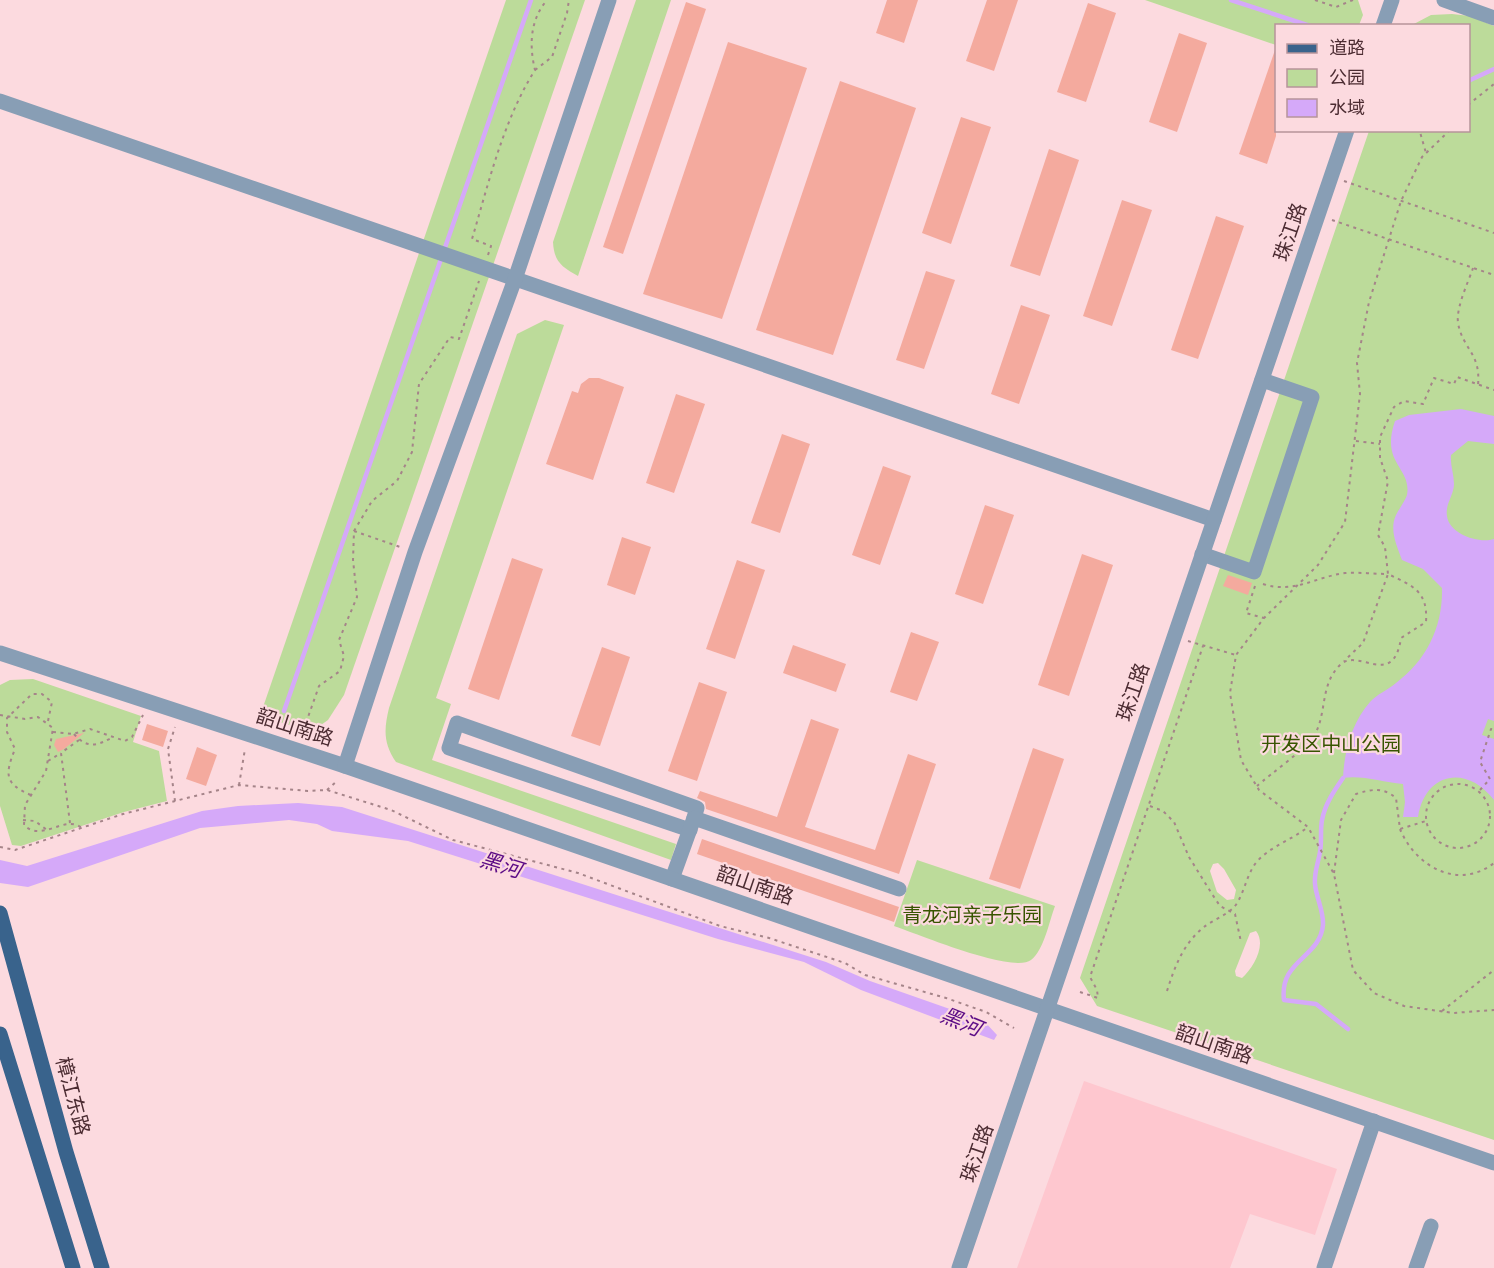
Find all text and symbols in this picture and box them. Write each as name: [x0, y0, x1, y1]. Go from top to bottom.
legend: [1275, 24, 1470, 132]
text: 道路: [1329, 36, 1365, 58]
text: 公园: [1329, 66, 1365, 88]
text: 水域: [1329, 96, 1365, 118]
street label: 珠江路: [1268, 199, 1310, 264]
street label: 珠江路: [1111, 659, 1153, 724]
street label: 韶山南路: [254, 702, 337, 750]
park label: 开发区中山公园: [1261, 731, 1401, 755]
water label: 黑河: [478, 845, 529, 883]
street label: 韶山南路: [714, 860, 797, 908]
park label: 青龙河亲子乐园: [902, 902, 1042, 926]
water label: 黑河: [937, 1001, 989, 1042]
street label: 韶山南路: [1173, 1019, 1256, 1067]
street label: 樟江东路: [52, 1054, 96, 1137]
street label: 珠江路: [955, 1120, 997, 1185]

